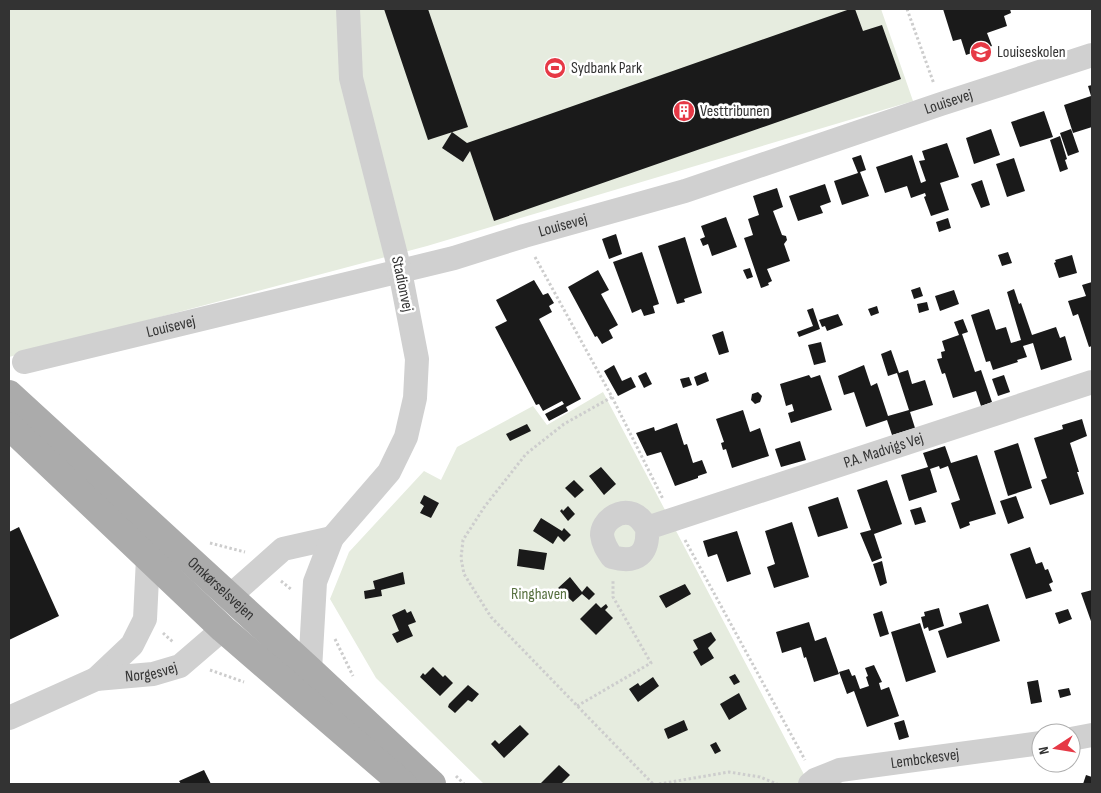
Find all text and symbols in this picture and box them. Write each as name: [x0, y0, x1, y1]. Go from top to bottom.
school or university icon: Louiseskolen: [969, 40, 993, 64]
place label: Louiseskolen: [997, 43, 1066, 62]
sports icon: Sydbank Park: [543, 56, 567, 80]
place label: Sydbank Park: [571, 59, 642, 78]
street label: Louisevej: [922, 85, 975, 118]
building icon: Vesttribunen: [672, 99, 696, 123]
place label: Vesttribunen: [700, 102, 770, 121]
street label: Louisevej: [536, 209, 589, 241]
street label: Stadionvej: [387, 255, 417, 314]
street label: Louisevej: [144, 311, 197, 342]
street label: P.A. Madvigs Vej: [841, 428, 926, 472]
street label: Omkørselsvejen: [184, 553, 259, 624]
park label: Ringhaven: [511, 585, 567, 604]
street label: Norgesvej: [124, 658, 180, 686]
north arrow: [1031, 723, 1081, 773]
street label: Lembckesvej: [889, 745, 960, 773]
text: N: [1035, 745, 1053, 756]

